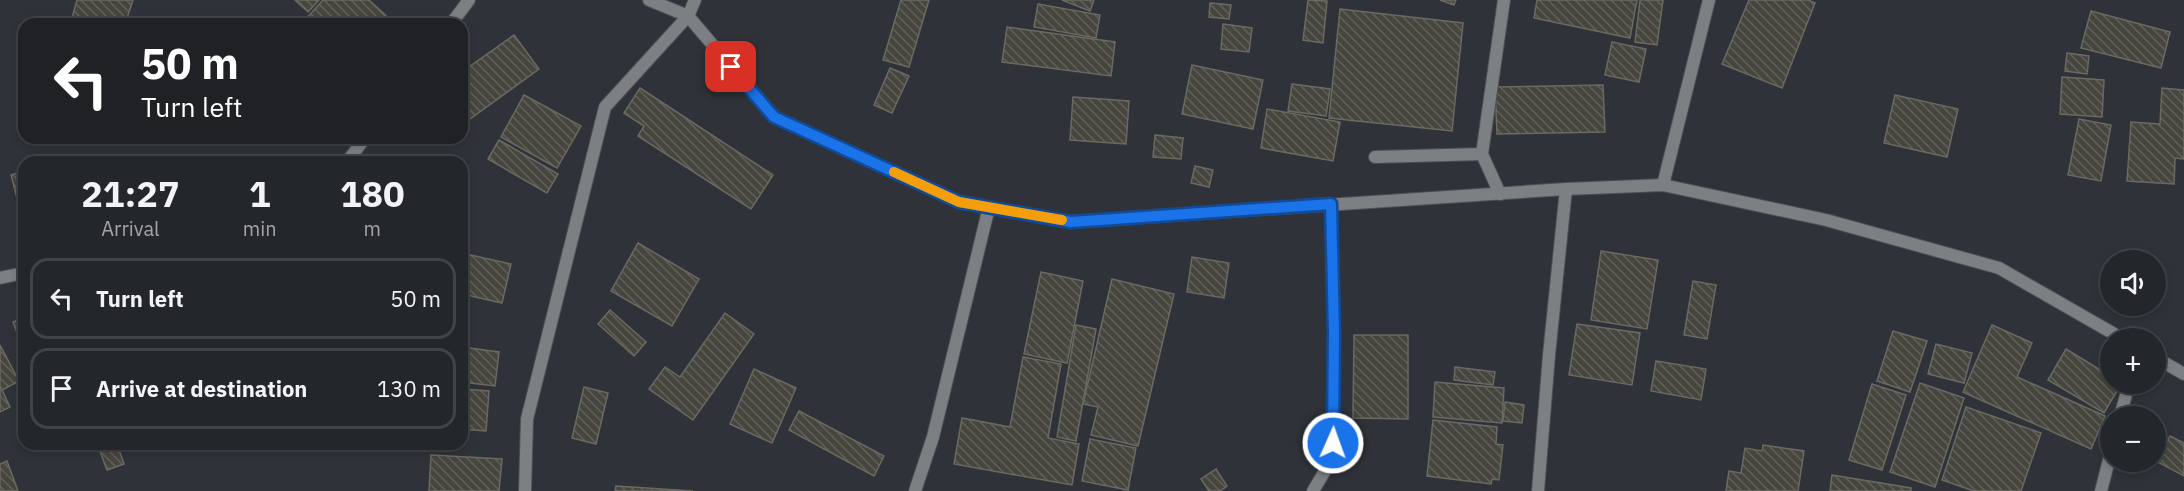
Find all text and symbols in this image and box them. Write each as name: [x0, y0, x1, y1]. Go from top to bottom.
text: 50 m: [141, 36, 239, 91]
pin: [705, 41, 756, 92]
icon: left: [42, 42, 120, 120]
icon: arrive: [714, 50, 747, 83]
text: Turn left: [141, 89, 242, 124]
text: 21:27: [81, 170, 180, 217]
text: 1: [249, 170, 271, 217]
text: 180: [340, 170, 405, 217]
text: Arrival: [101, 215, 160, 242]
text: min: [243, 215, 277, 242]
text: m: [364, 215, 381, 242]
map controls: [2100, 250, 2166, 472]
button: sound: [2100, 250, 2166, 316]
icon: left: [45, 282, 78, 315]
text: Turn left: [96, 284, 184, 313]
text: 50 m: [390, 284, 441, 313]
button: +: [2100, 328, 2166, 394]
icon: arrive: [45, 372, 78, 405]
text: Arrive at destination: [96, 374, 307, 403]
text: 130 m: [377, 374, 441, 403]
button: −: [2100, 406, 2166, 472]
position arrow: [1301, 411, 1365, 475]

